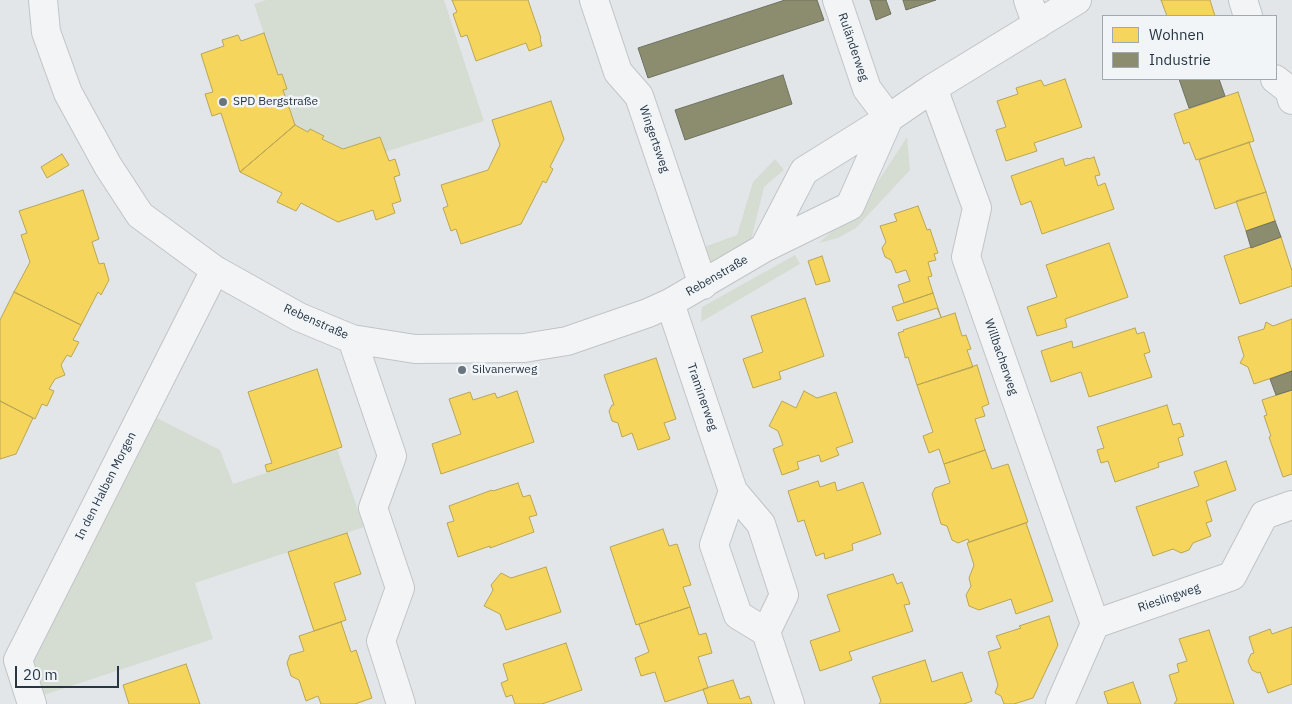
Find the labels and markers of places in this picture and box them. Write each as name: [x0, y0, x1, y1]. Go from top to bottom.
place label: SPD Bergstraße: [233, 95, 318, 109]
marker: SPD Bergstraße: [217, 96, 229, 108]
place label: Silvanerweg: [472, 363, 537, 377]
marker: Silvanerweg: [456, 364, 468, 376]

